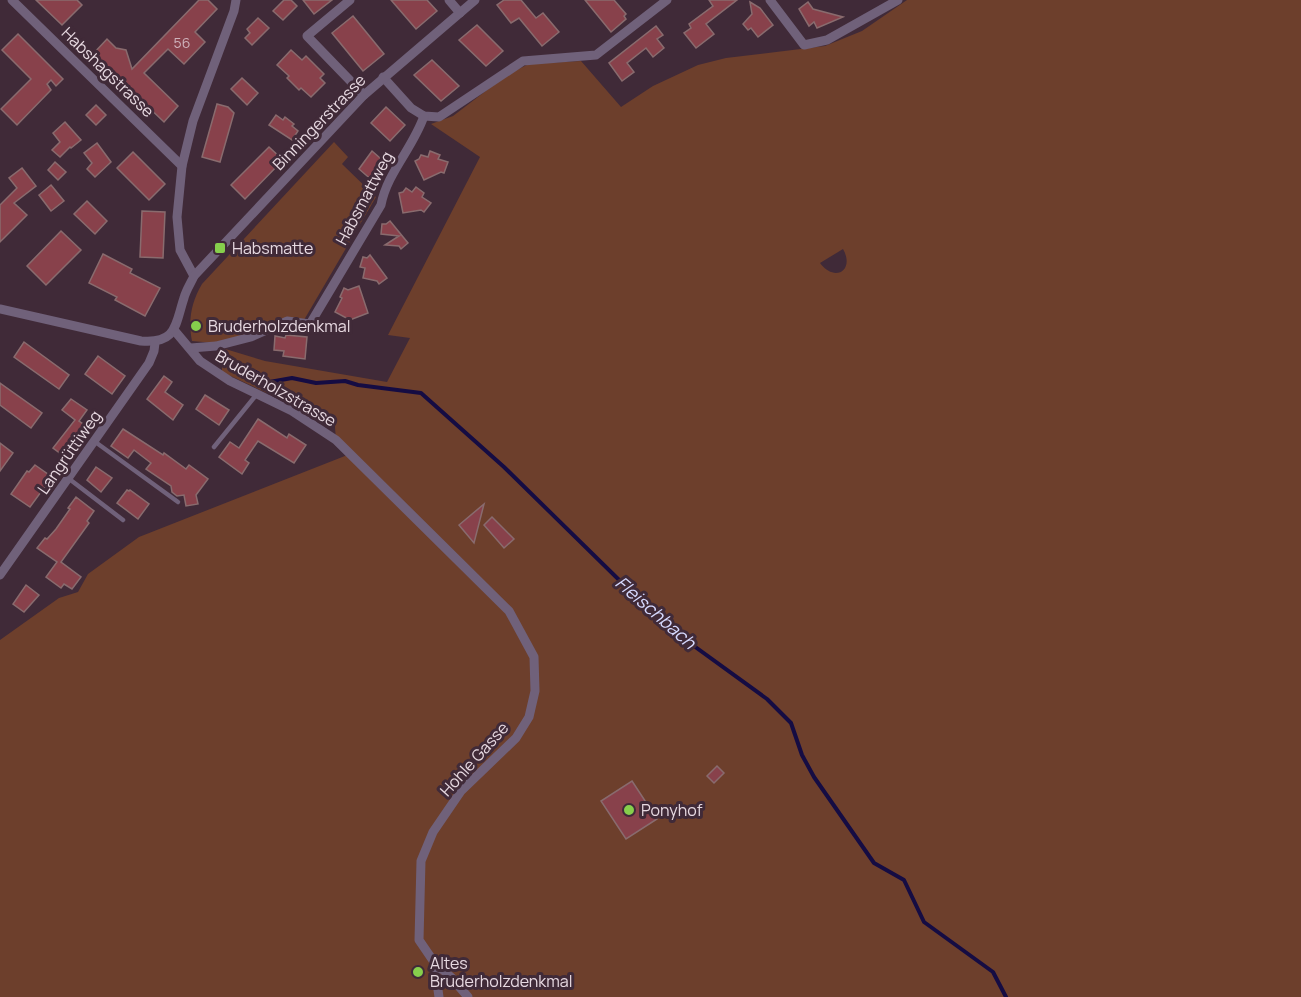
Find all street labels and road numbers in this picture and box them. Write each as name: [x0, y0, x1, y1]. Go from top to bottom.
street label: Habshagstrasse: [57, 22, 159, 122]
street label: Binningerstrasse: [268, 69, 370, 175]
street label: Habsmattweg: [330, 147, 398, 249]
street label: Bruderholzstrasse: [212, 344, 340, 432]
street label: Langrüttiweg: [32, 406, 106, 498]
street label: Hohle Gasse: [435, 717, 513, 801]

